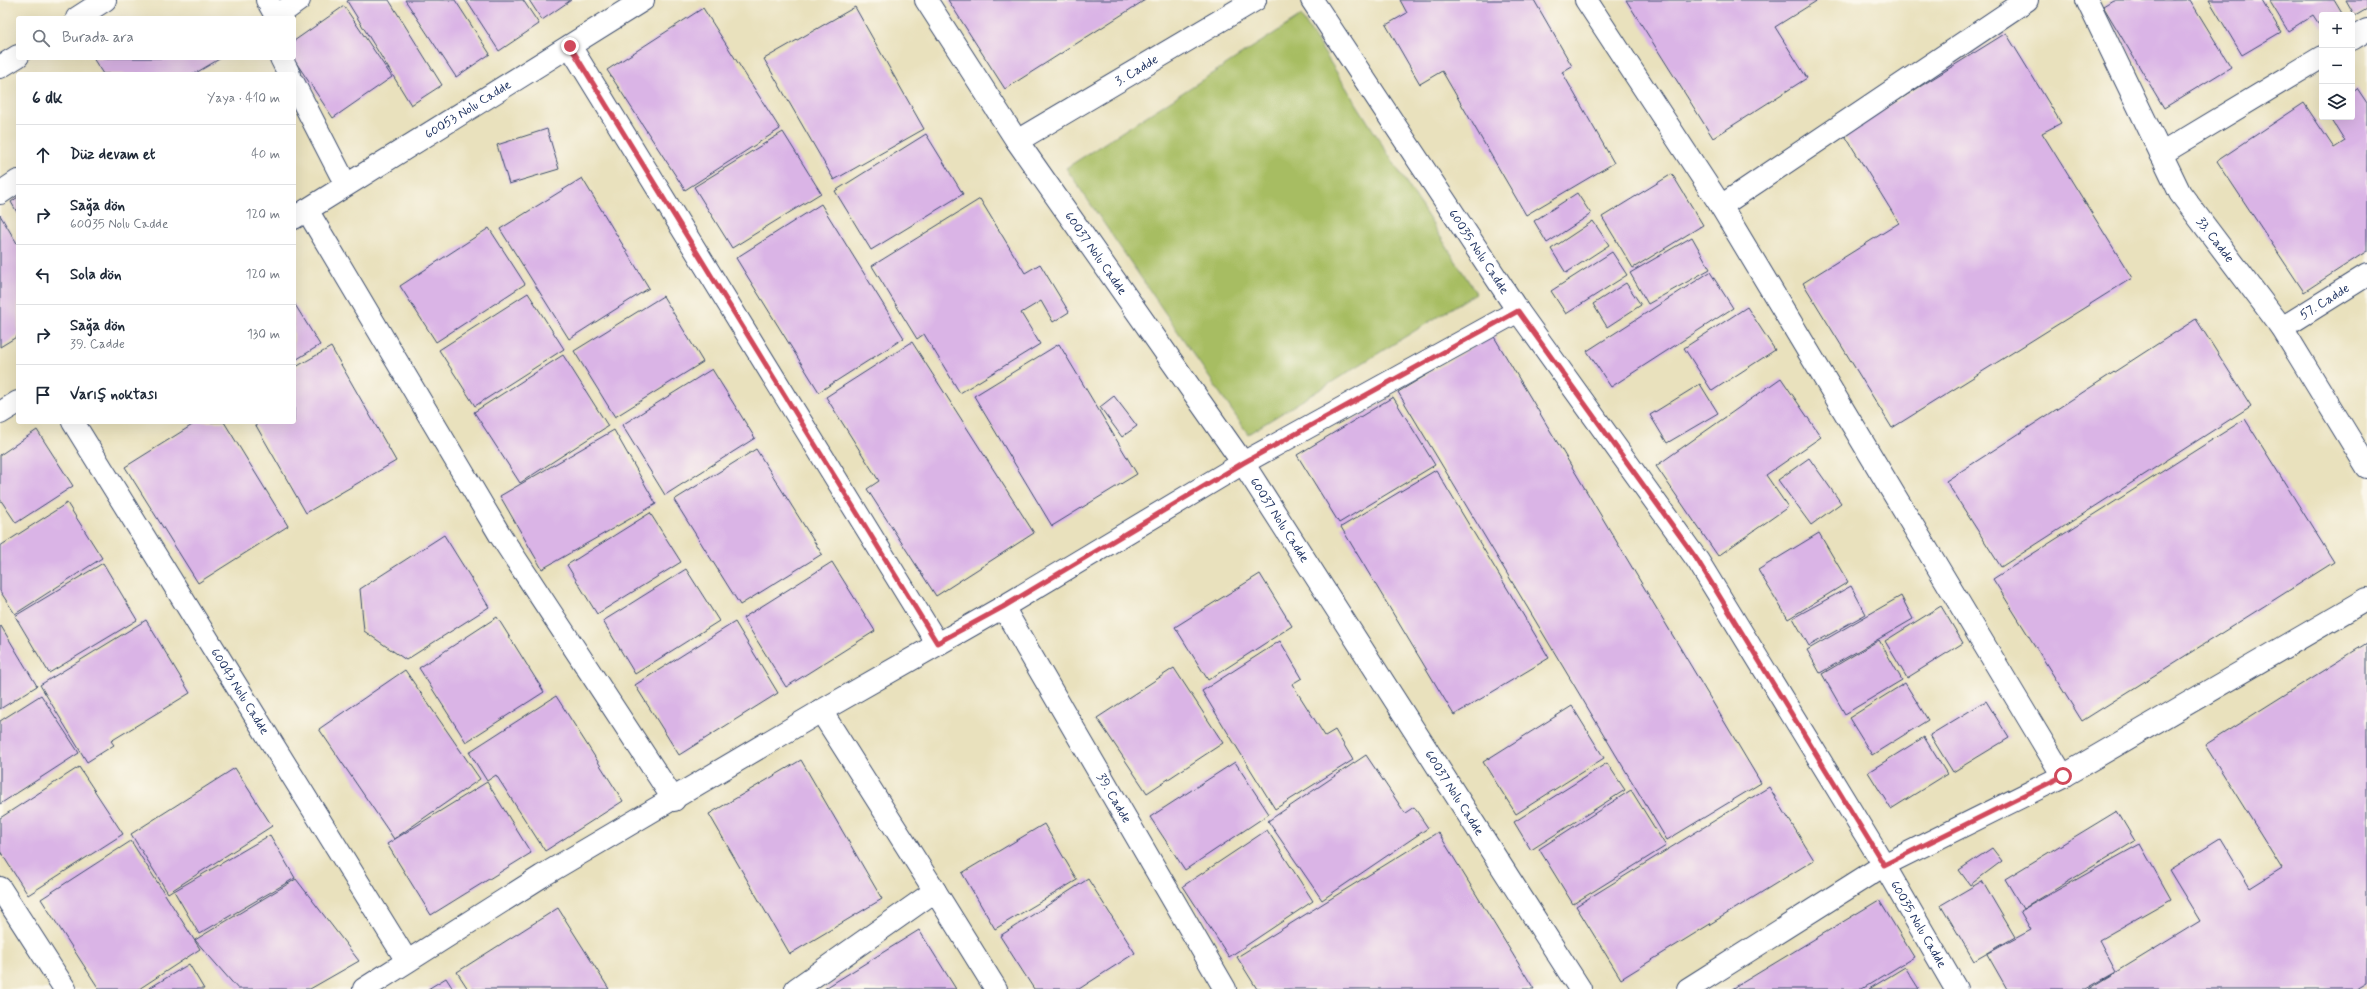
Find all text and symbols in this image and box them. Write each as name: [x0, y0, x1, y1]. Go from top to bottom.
map controls: [2319, 12, 2355, 120]
button: +: [2319, 12, 2355, 48]
search box: [16, 16, 296, 60]
icon: search: [30, 27, 52, 49]
text: Burada ara: [62, 28, 134, 48]
route end: [561, 37, 579, 55]
button: −: [2319, 48, 2355, 84]
street label: 3. Cadde: [1112, 51, 1161, 90]
street label: 60053 Nolu Cadde: [421, 76, 514, 143]
button: layers: [2319, 84, 2355, 120]
text: 6 dk: [32, 87, 63, 109]
text: Yaya · 410 m: [207, 90, 280, 107]
icon: ahead: [32, 144, 54, 166]
text: Düz devam et: [70, 145, 155, 165]
text: 40 m: [251, 146, 280, 163]
text: Sağa dön: [70, 196, 125, 216]
icon: right: [32, 204, 54, 226]
text: 120 m: [246, 206, 280, 223]
street label: 60035 Nolu Cadde: [1445, 206, 1513, 298]
street label: 60037 Nolu Cadde: [1061, 208, 1131, 298]
street label: 33. Cadde: [2193, 214, 2238, 266]
text: 60035 Nolu Cadde: [70, 216, 168, 233]
icon: left: [32, 264, 54, 286]
text: Sola dön: [70, 265, 122, 285]
text: 120 m: [246, 266, 280, 283]
street label: 57. Cadde: [2296, 280, 2353, 324]
text: Sağa dön: [70, 316, 125, 336]
icon: right: [32, 324, 54, 346]
text: 130 m: [247, 326, 280, 343]
text: 39. Cadde: [70, 336, 125, 353]
icon: arrive: [32, 384, 54, 406]
text: Varış noktası: [70, 385, 158, 405]
street label: 60037 Nolu Cadde: [1246, 474, 1313, 566]
street label: 60043 Nolu Cadde: [207, 645, 273, 738]
street label: 60037 Nolu Cadde: [1421, 747, 1488, 839]
route start: [2054, 767, 2072, 785]
street label: 39. Cadde: [1093, 770, 1135, 826]
street label: 60035 Nolu Cadde: [1886, 877, 1950, 971]

